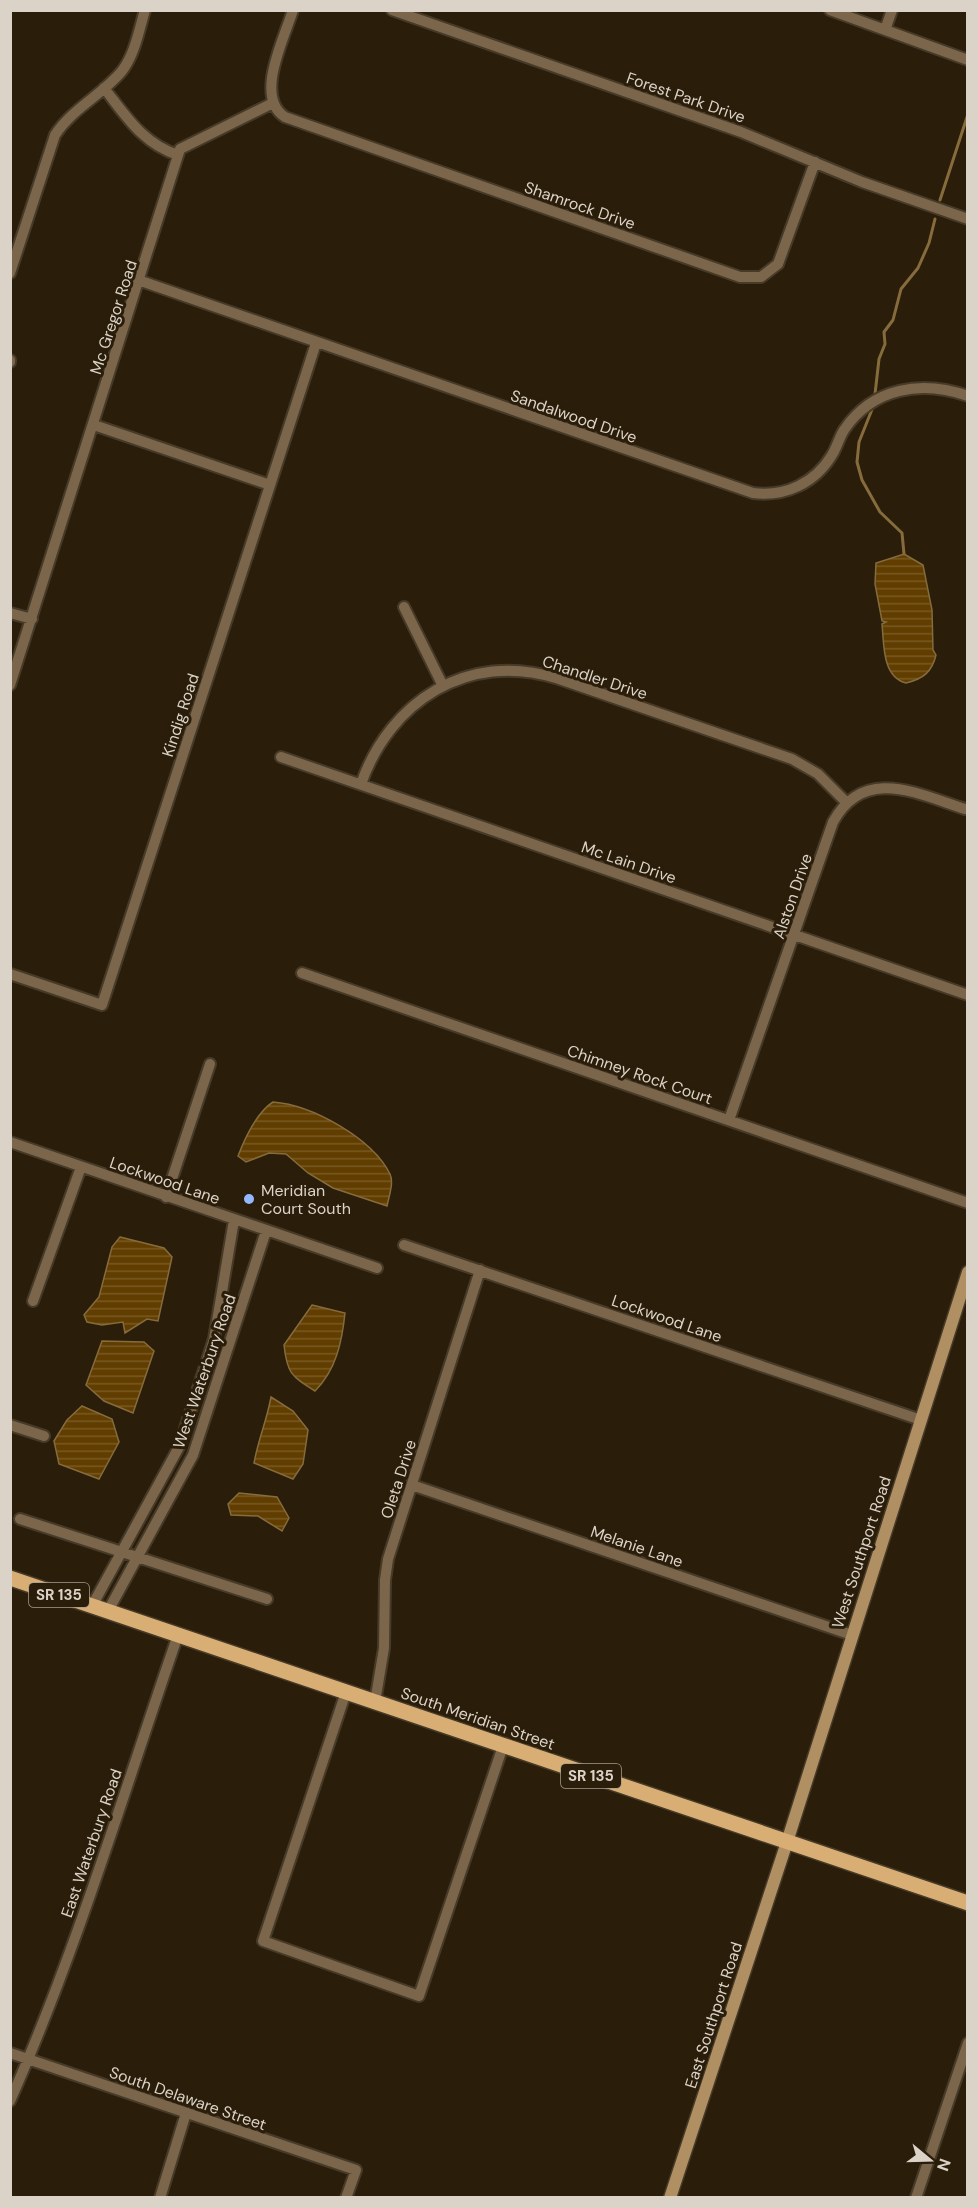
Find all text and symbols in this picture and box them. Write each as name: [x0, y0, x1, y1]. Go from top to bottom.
street label: Forest Park Drive: [624, 67, 748, 128]
street label: Shamrock Drive: [522, 177, 638, 234]
street label: Mc Gregor Road: [85, 257, 142, 377]
street label: Sandalwood Drive: [508, 385, 640, 448]
street label: Chandler Drive: [540, 651, 650, 704]
street label: Kindig Road: [157, 671, 204, 760]
street label: Mc Lain Drive: [579, 836, 679, 889]
street label: Alston Drive: [768, 851, 817, 942]
street label: Chimney Rock Court: [564, 1040, 715, 1109]
street label: Lockwood Lane: [107, 1152, 223, 1209]
place label: Meridian Court South: [261, 1180, 351, 1219]
marker: Meridian Court South: [242, 1192, 256, 1206]
street label: Lockwood Lane: [609, 1290, 725, 1347]
street label: West Waterbury Road: [168, 1291, 241, 1451]
street label: Oleta Drive: [376, 1437, 421, 1521]
street label: West Southport Road: [827, 1474, 896, 1631]
street label: Melanie Lane: [588, 1521, 686, 1572]
road number: SR 135: [29, 1583, 89, 1607]
street label: South Meridian Street: [398, 1682, 558, 1755]
road number: SR 135: [561, 1764, 621, 1788]
street label: East Waterbury Road: [56, 1766, 127, 1920]
street label: East Southport Road: [680, 1939, 747, 2091]
street label: South Delaware Street: [107, 2062, 269, 2135]
north arrow: [900, 2130, 960, 2190]
text: N: [932, 2156, 956, 2174]

